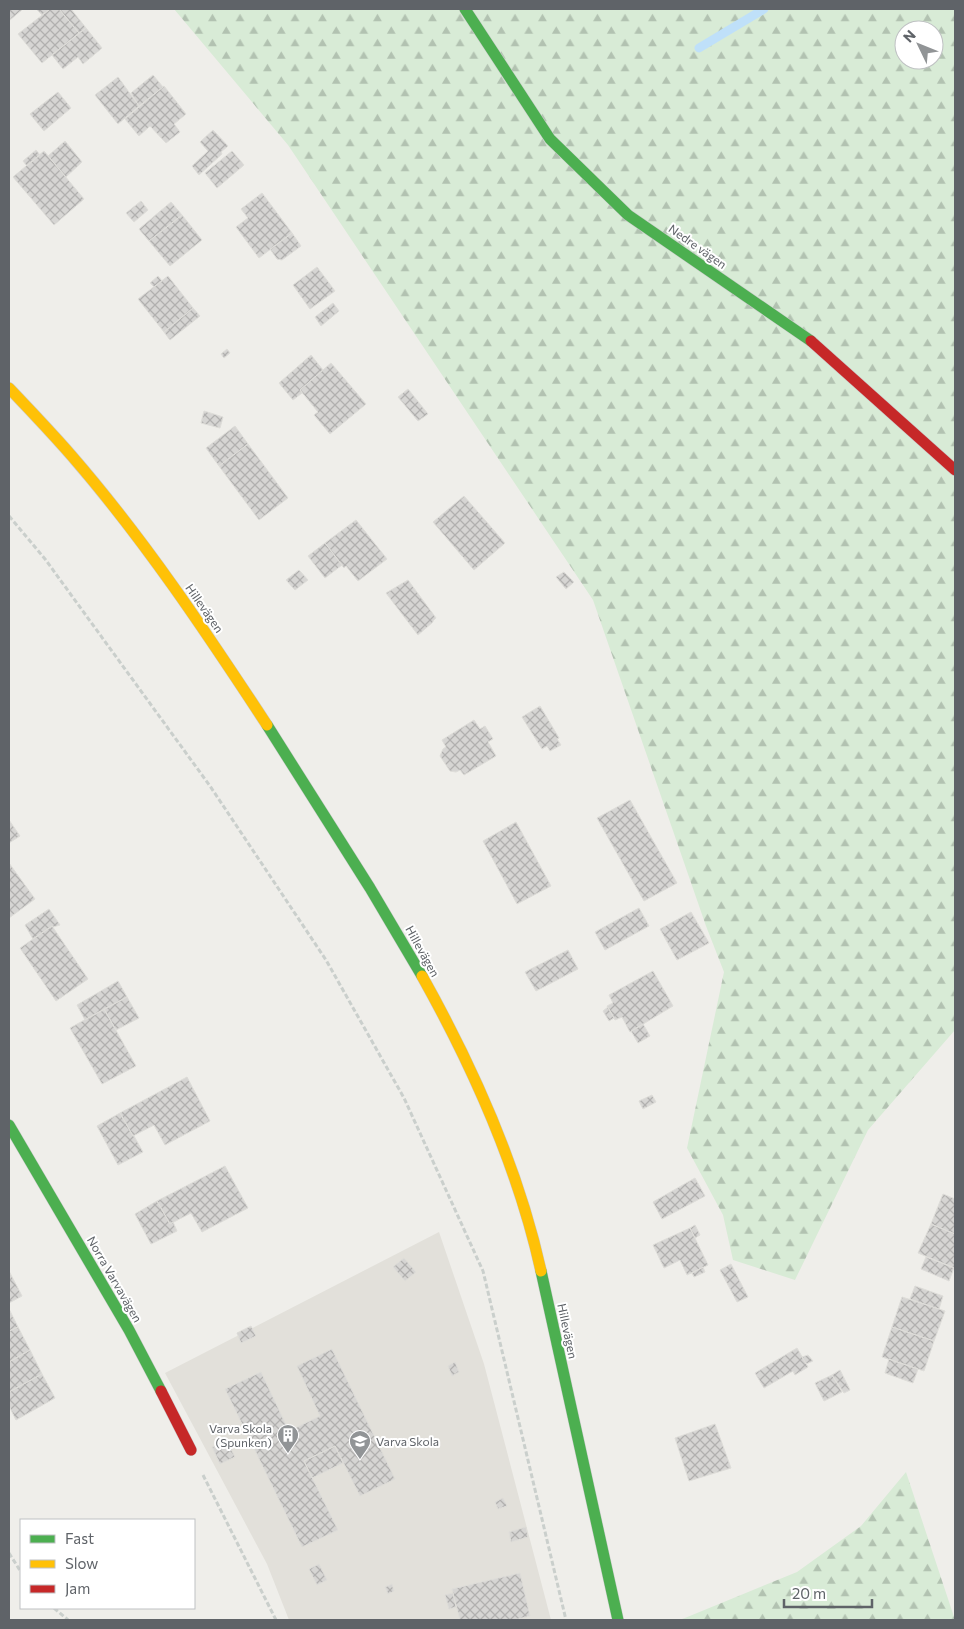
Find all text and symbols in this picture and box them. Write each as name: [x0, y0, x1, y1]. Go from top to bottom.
north arrow: [894, 20, 944, 70]
text: N: [899, 26, 919, 45]
street label: Nedre vägen: [666, 221, 730, 271]
street label: Hillevägen: [183, 581, 227, 635]
street label: Hillevägen: [403, 923, 443, 979]
street label: Norra Varvavägen: [85, 1234, 145, 1324]
street label: Hillevägen: [555, 1302, 581, 1360]
place label: Varva Skola (Spunken): [209, 1421, 272, 1449]
building icon: Varva Skola (Spunken): [276, 1423, 300, 1454]
school or university icon: Varva Skola: [348, 1429, 372, 1460]
place label: Varva Skola: [376, 1434, 439, 1448]
legend: [20, 1519, 195, 1609]
text: Fast: [65, 1529, 94, 1547]
text: Slow: [65, 1554, 98, 1572]
scale bar: [784, 1576, 872, 1608]
text: Jam: [65, 1579, 90, 1597]
text: 20 m: [792, 1584, 826, 1602]

